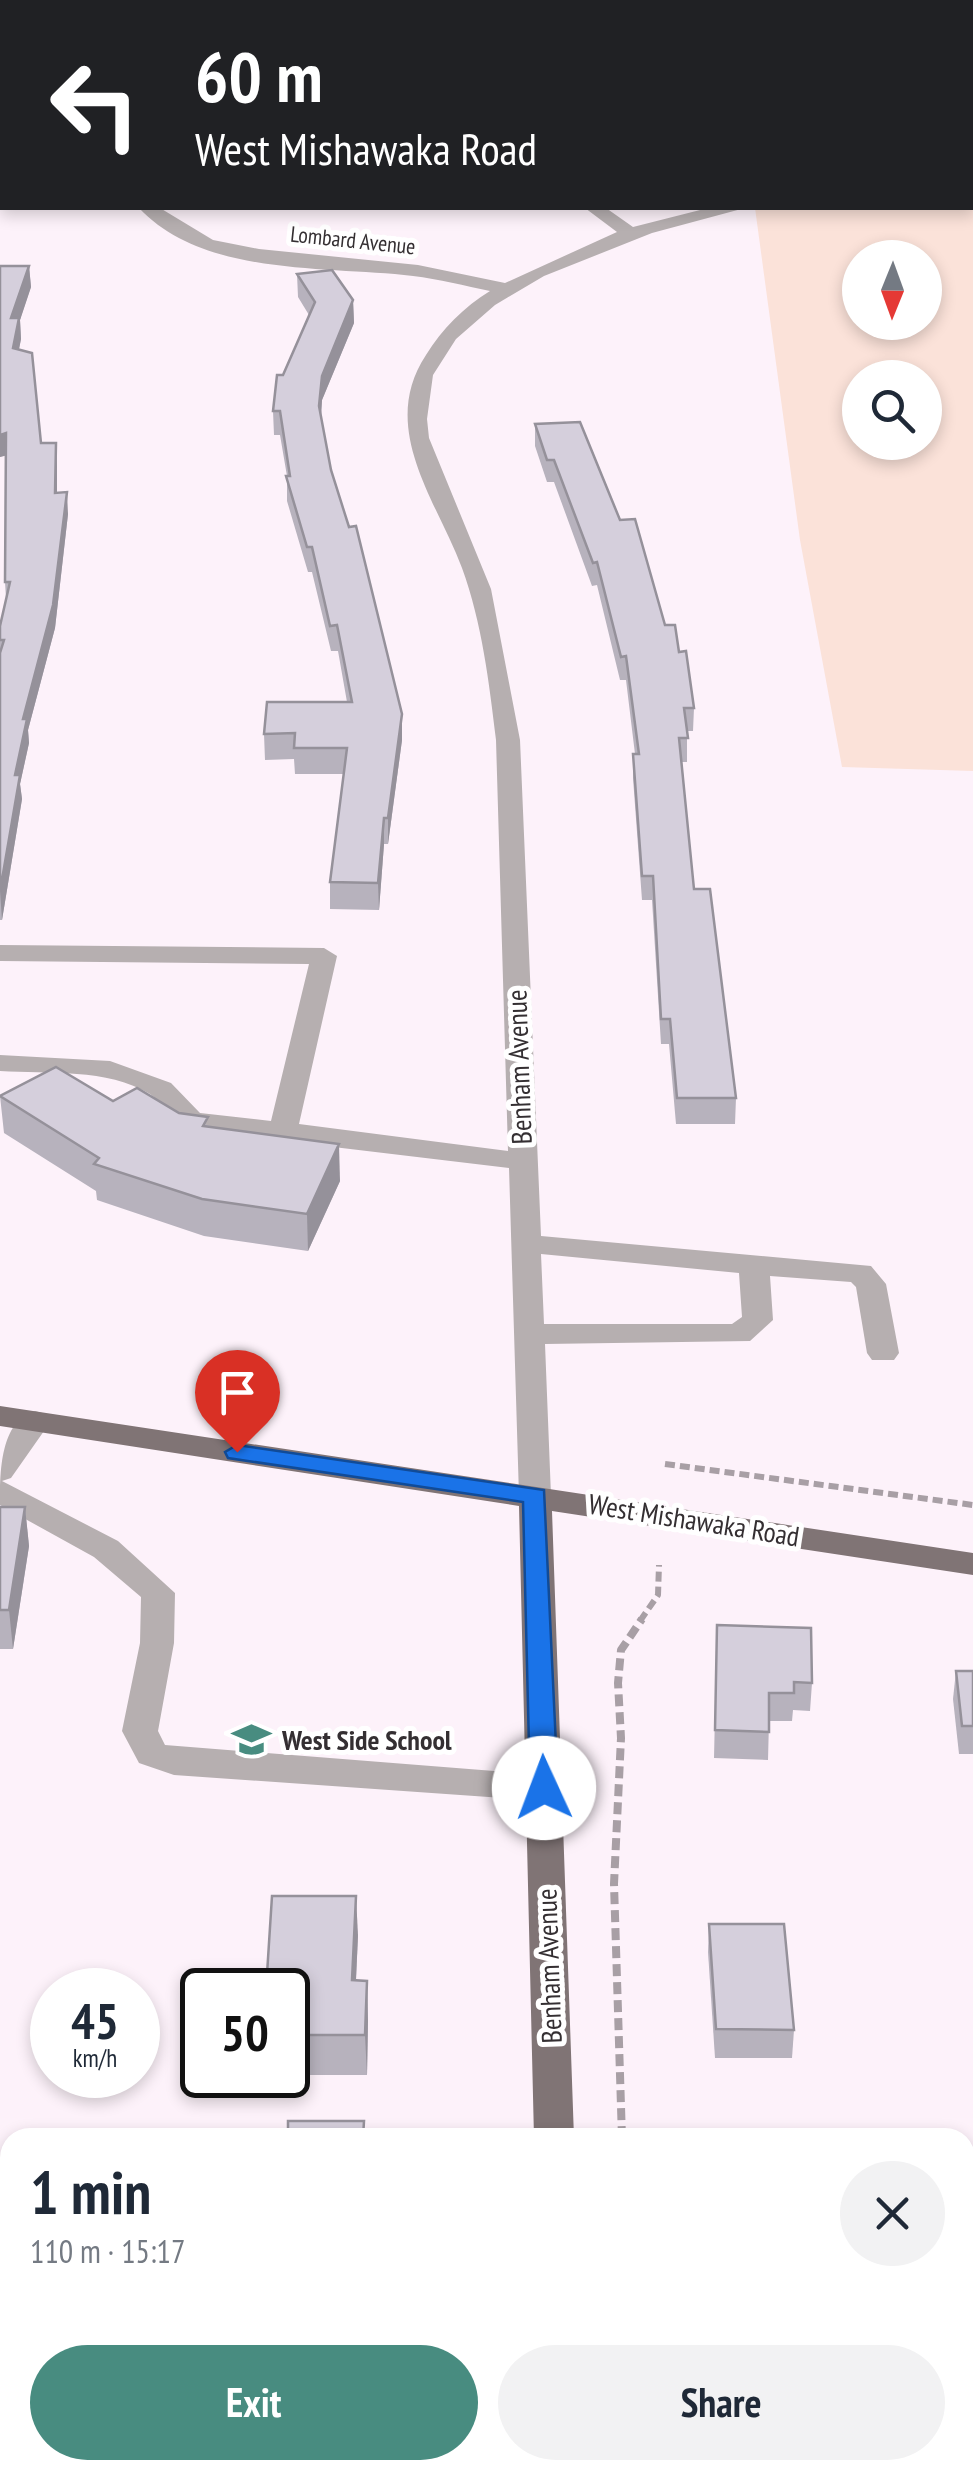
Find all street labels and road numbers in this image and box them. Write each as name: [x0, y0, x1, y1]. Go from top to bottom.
street label: Lombard Avenue: [289, 220, 417, 260]
street label: Benham Avenue: [497, 989, 540, 1145]
street label: West Mishawaka Road: [586, 1485, 802, 1554]
street label: Benham Avenue: [527, 1888, 570, 2044]

